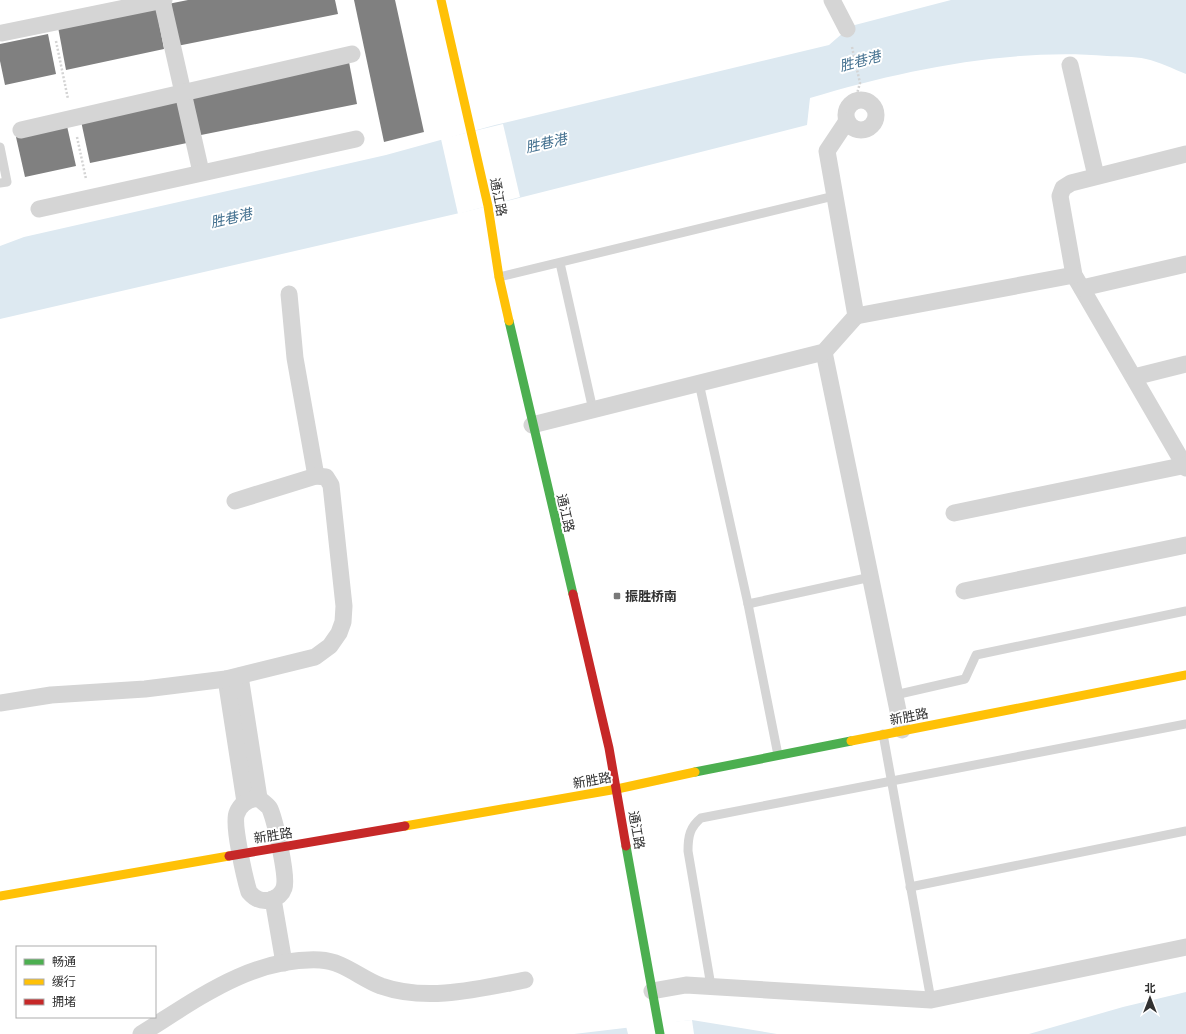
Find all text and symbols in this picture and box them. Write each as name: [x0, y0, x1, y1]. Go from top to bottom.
water label: 胜巷港: [837, 46, 884, 74]
water label: 胜巷港: [524, 129, 570, 156]
street label: 通江路: [487, 176, 511, 218]
water label: 胜巷港: [209, 204, 255, 231]
street label: 通江路: [554, 492, 578, 534]
place label: 振胜桥南: [625, 588, 677, 604]
marker: 振胜桥南: [612, 591, 622, 601]
street label: 新胜路: [888, 704, 930, 728]
street label: 新胜路: [571, 769, 613, 791]
street label: 通江路: [626, 809, 648, 851]
street label: 新胜路: [252, 824, 294, 846]
legend: [16, 946, 156, 1018]
text: 畅通: [52, 954, 76, 969]
text: 缓行: [52, 974, 76, 989]
north arrow: [1130, 978, 1170, 1018]
text: 北: [1145, 981, 1156, 994]
text: 拥堵: [52, 994, 76, 1009]

